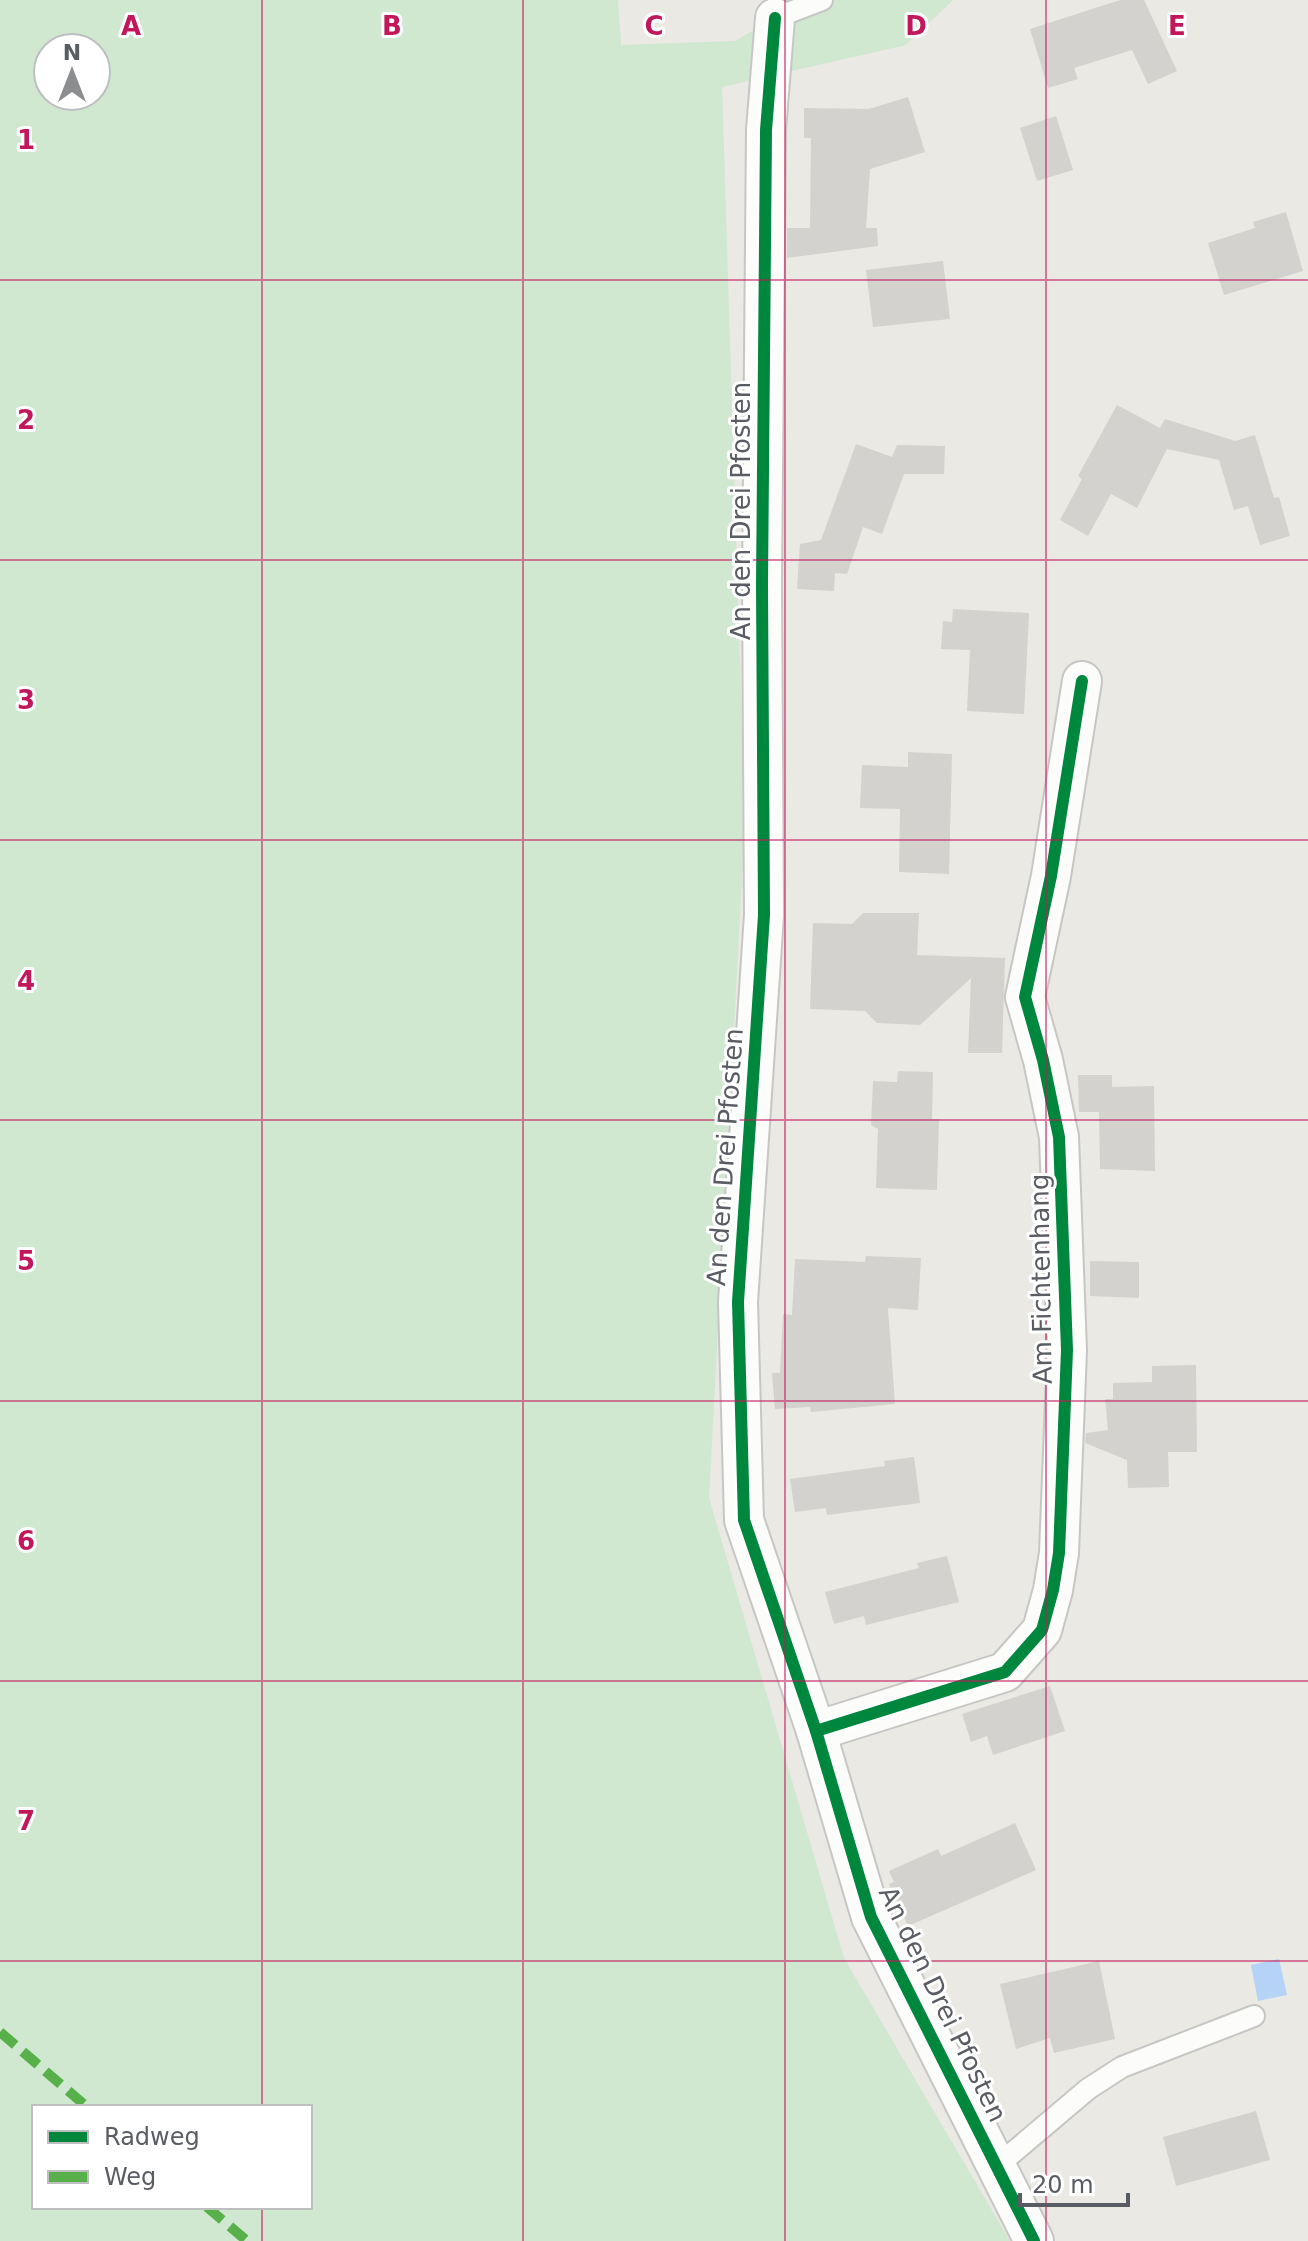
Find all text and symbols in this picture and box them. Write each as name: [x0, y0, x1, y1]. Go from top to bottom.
text: A: [121, 11, 141, 41]
text: B: [382, 11, 402, 41]
text: C: [644, 11, 664, 41]
text: D: [905, 11, 927, 41]
text: E: [1168, 11, 1186, 41]
north arrow: [32, 32, 112, 112]
text: N: [63, 40, 81, 65]
text: 1: [17, 125, 35, 155]
street label: An den Drei Pfosten: [726, 382, 756, 640]
text: 2: [17, 405, 35, 435]
text: 3: [17, 685, 35, 715]
text: 4: [17, 966, 35, 996]
street label: An den Drei Pfosten: [701, 1027, 749, 1287]
street label: Am Fichtenhang: [1024, 1173, 1058, 1385]
text: 5: [17, 1246, 35, 1276]
text: 6: [17, 1526, 35, 1556]
text: 7: [17, 1806, 35, 1836]
street label: An den Drei Pfosten: [873, 1881, 1013, 2127]
legend: [32, 2105, 312, 2209]
text: Radweg: [104, 2123, 200, 2151]
scale bar: [1020, 2157, 1128, 2207]
text: Weg: [104, 2163, 156, 2191]
text: 20 m: [1032, 2171, 1094, 2199]

